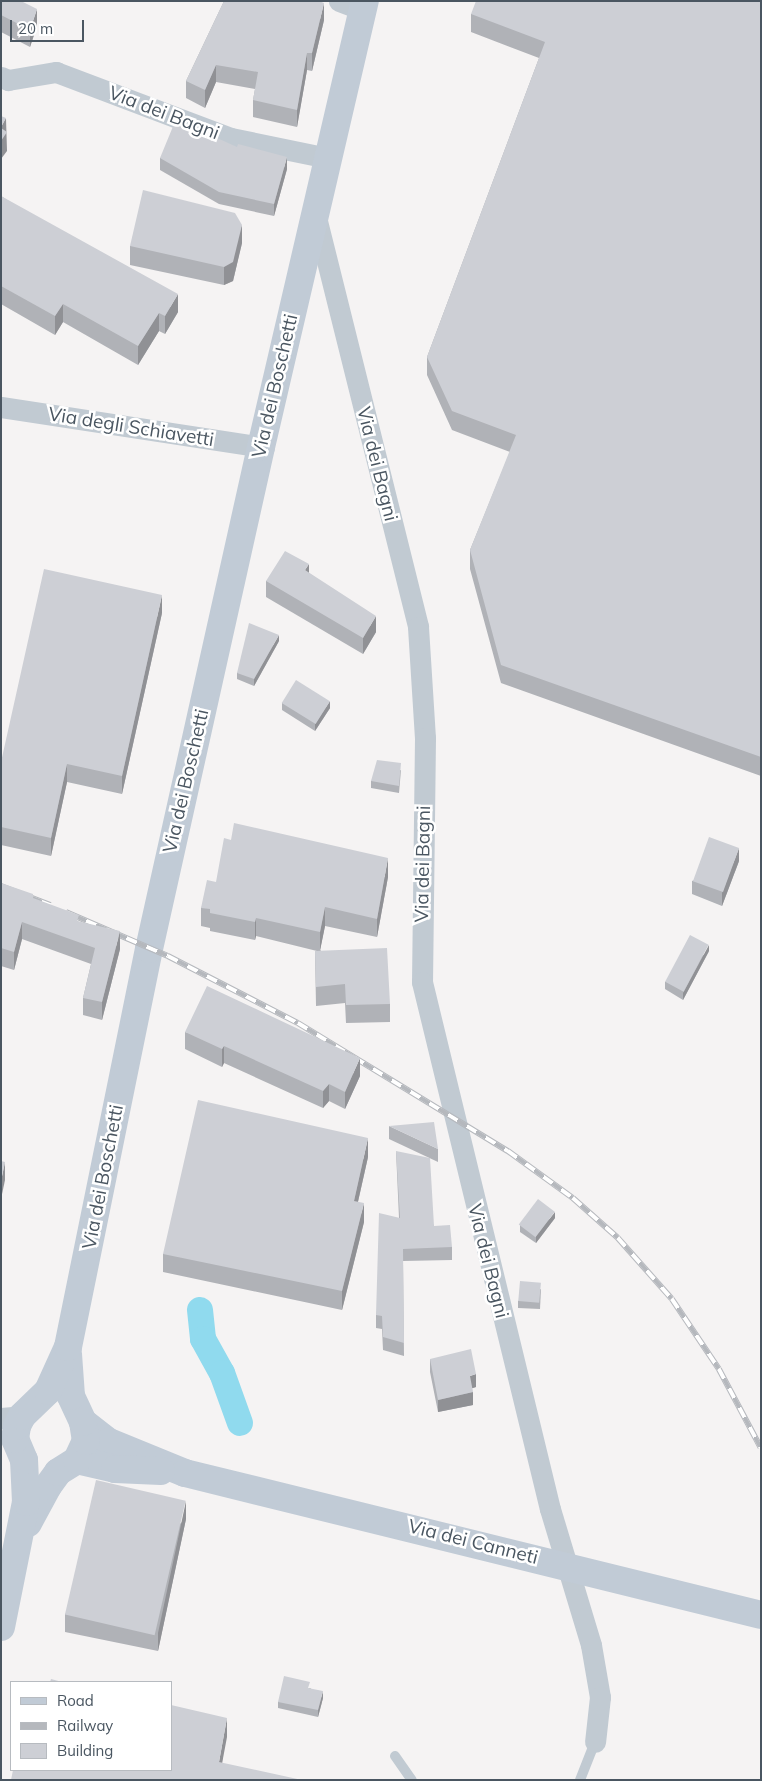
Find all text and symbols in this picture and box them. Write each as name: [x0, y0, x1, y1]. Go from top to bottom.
scale bar: [12, 10, 86, 42]
text: 20 m: [18, 19, 53, 38]
street label: Via dei Bagni: [105, 81, 223, 145]
street label: Via dei Boschetti: [247, 312, 303, 460]
street label: Via degli Schiavetti: [47, 403, 215, 451]
street label: Via dei Bagni: [352, 405, 402, 523]
street label: Via dei Boschetti: [158, 707, 214, 855]
street label: Via dei Bagni: [411, 805, 435, 923]
street label: Via dei Boschetti: [78, 1103, 128, 1251]
street label: Via dei Bagni: [463, 1202, 513, 1320]
street label: Via dei Canneti: [406, 1515, 540, 1569]
legend: [10, 1681, 172, 1771]
text: Road: [57, 1691, 94, 1710]
text: Railway: [57, 1716, 113, 1735]
text: Building: [57, 1741, 113, 1760]

